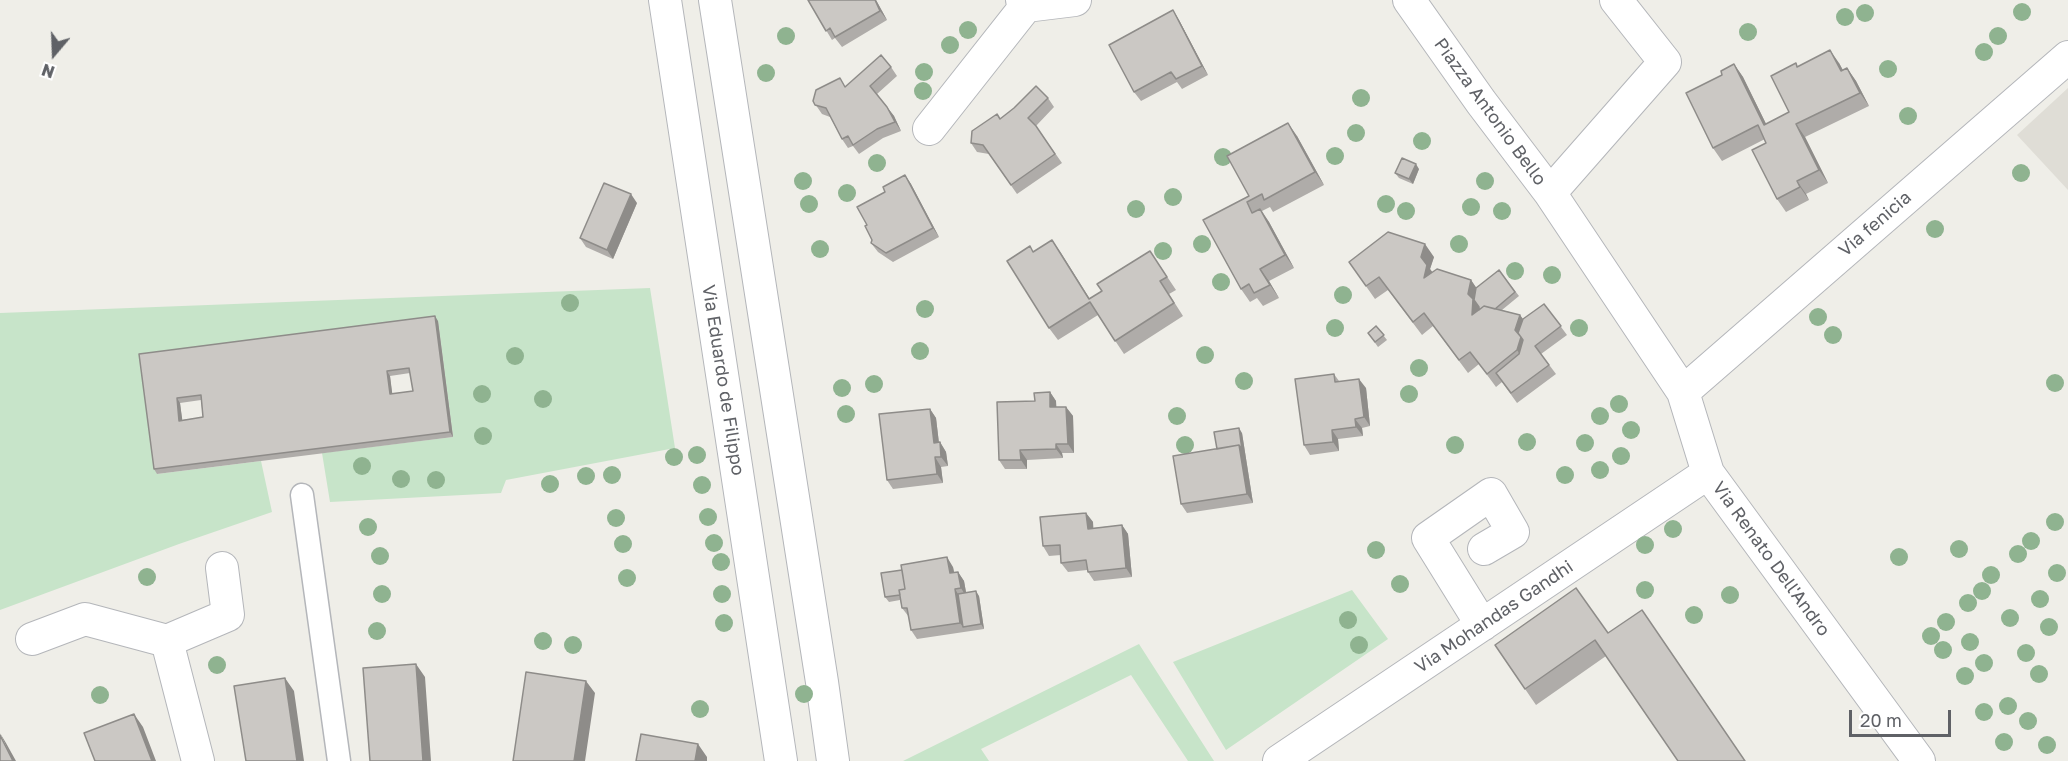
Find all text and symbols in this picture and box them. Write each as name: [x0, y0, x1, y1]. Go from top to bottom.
north arrow: [24, 24, 84, 84]
street label: Piazza Antonio Bello: [1429, 34, 1551, 190]
text: N: [39, 60, 57, 82]
street label: Via fenicia: [1834, 187, 1916, 261]
street label: Via Eduardo de Filippo: [697, 283, 749, 477]
street label: Via Renato Dell'Andro: [1708, 477, 1834, 641]
street label: Via Mohandas Gandhi: [1411, 556, 1577, 678]
scale bar: [1852, 698, 1954, 736]
text: 20 m: [1860, 709, 1902, 731]

